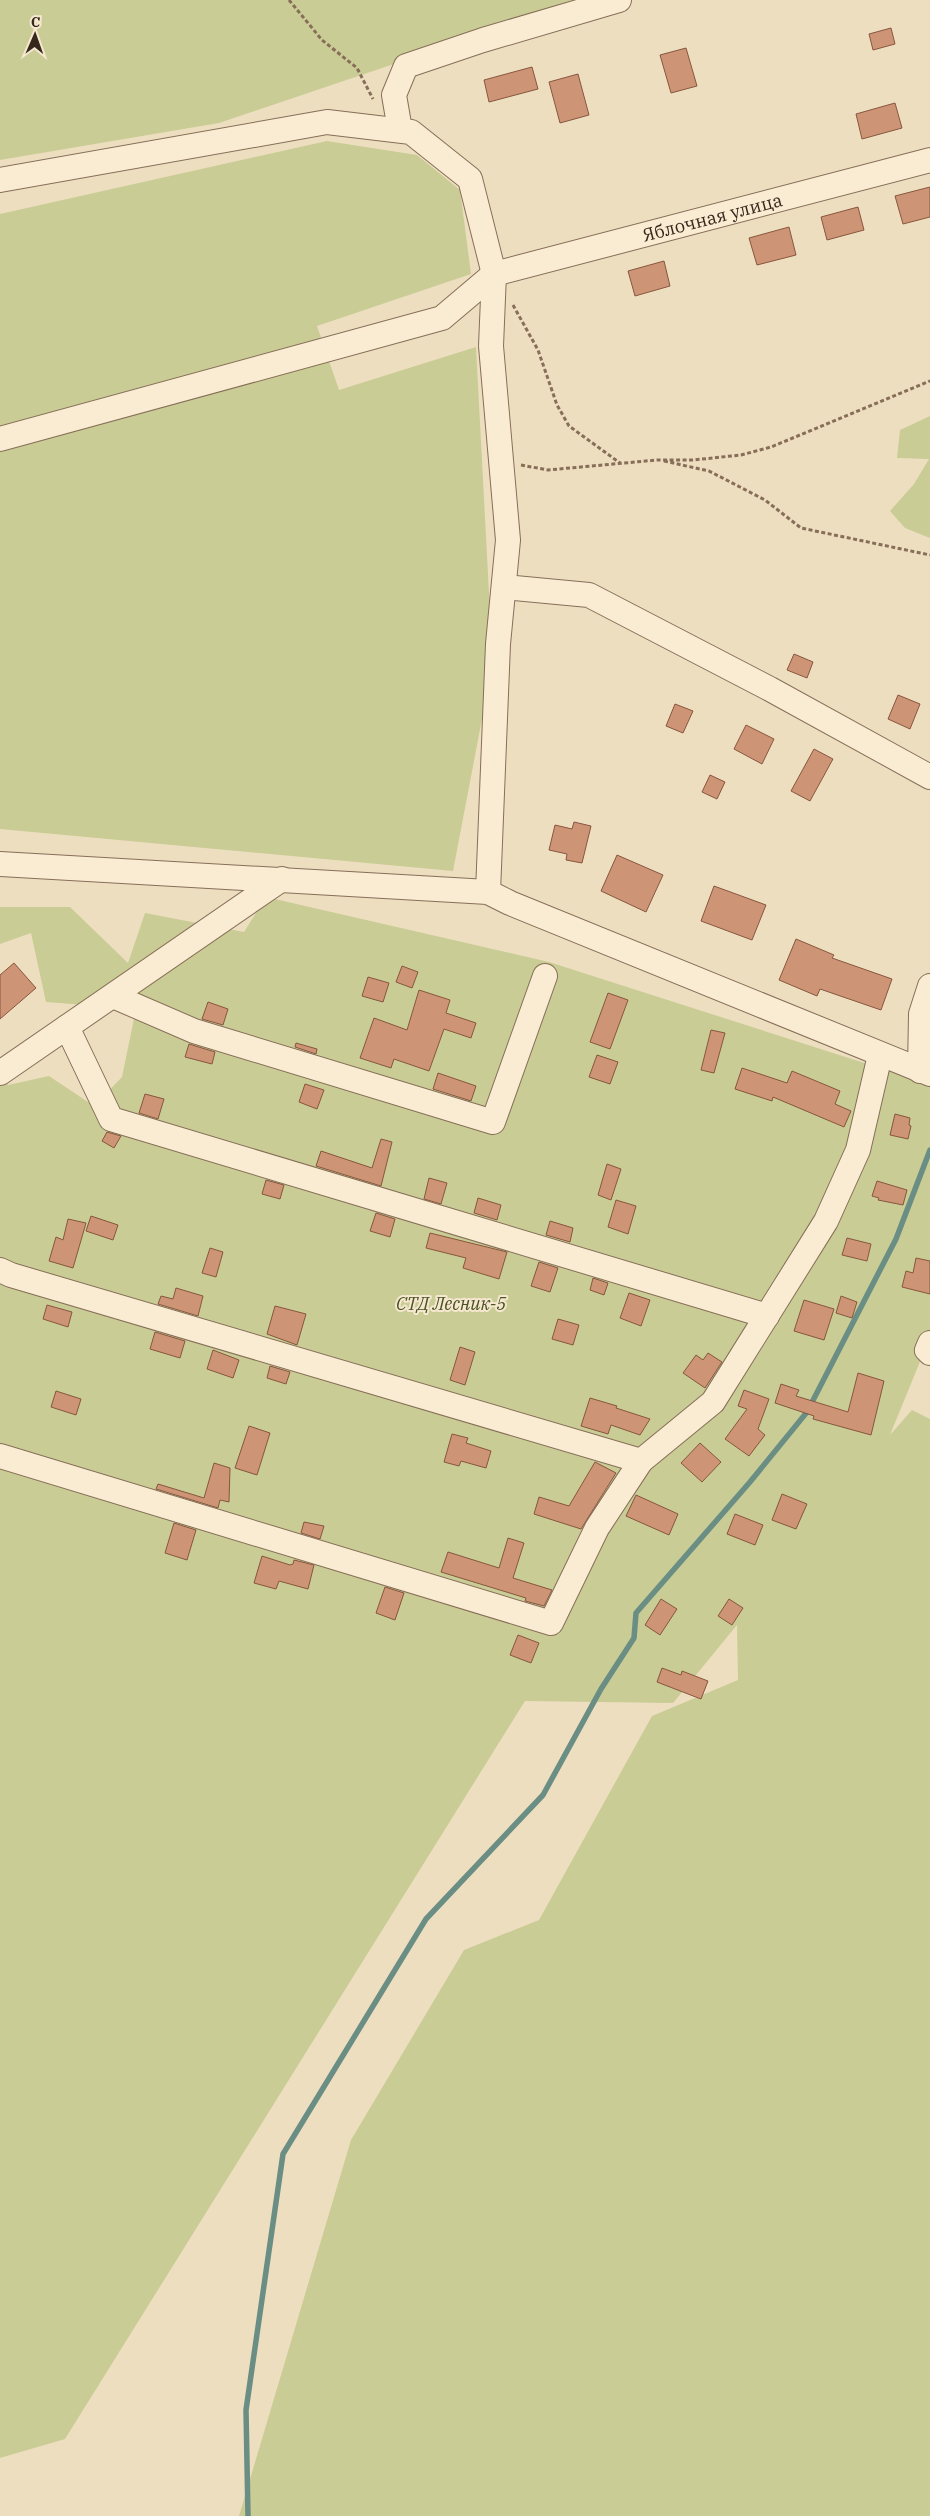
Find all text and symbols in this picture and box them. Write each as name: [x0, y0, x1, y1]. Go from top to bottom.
north arrow: [10, 10, 60, 60]
text: С: [30, 13, 40, 31]
street label: Яблочная улица: [640, 188, 785, 246]
park label: СТД Лесник-5: [396, 1292, 507, 1315]

